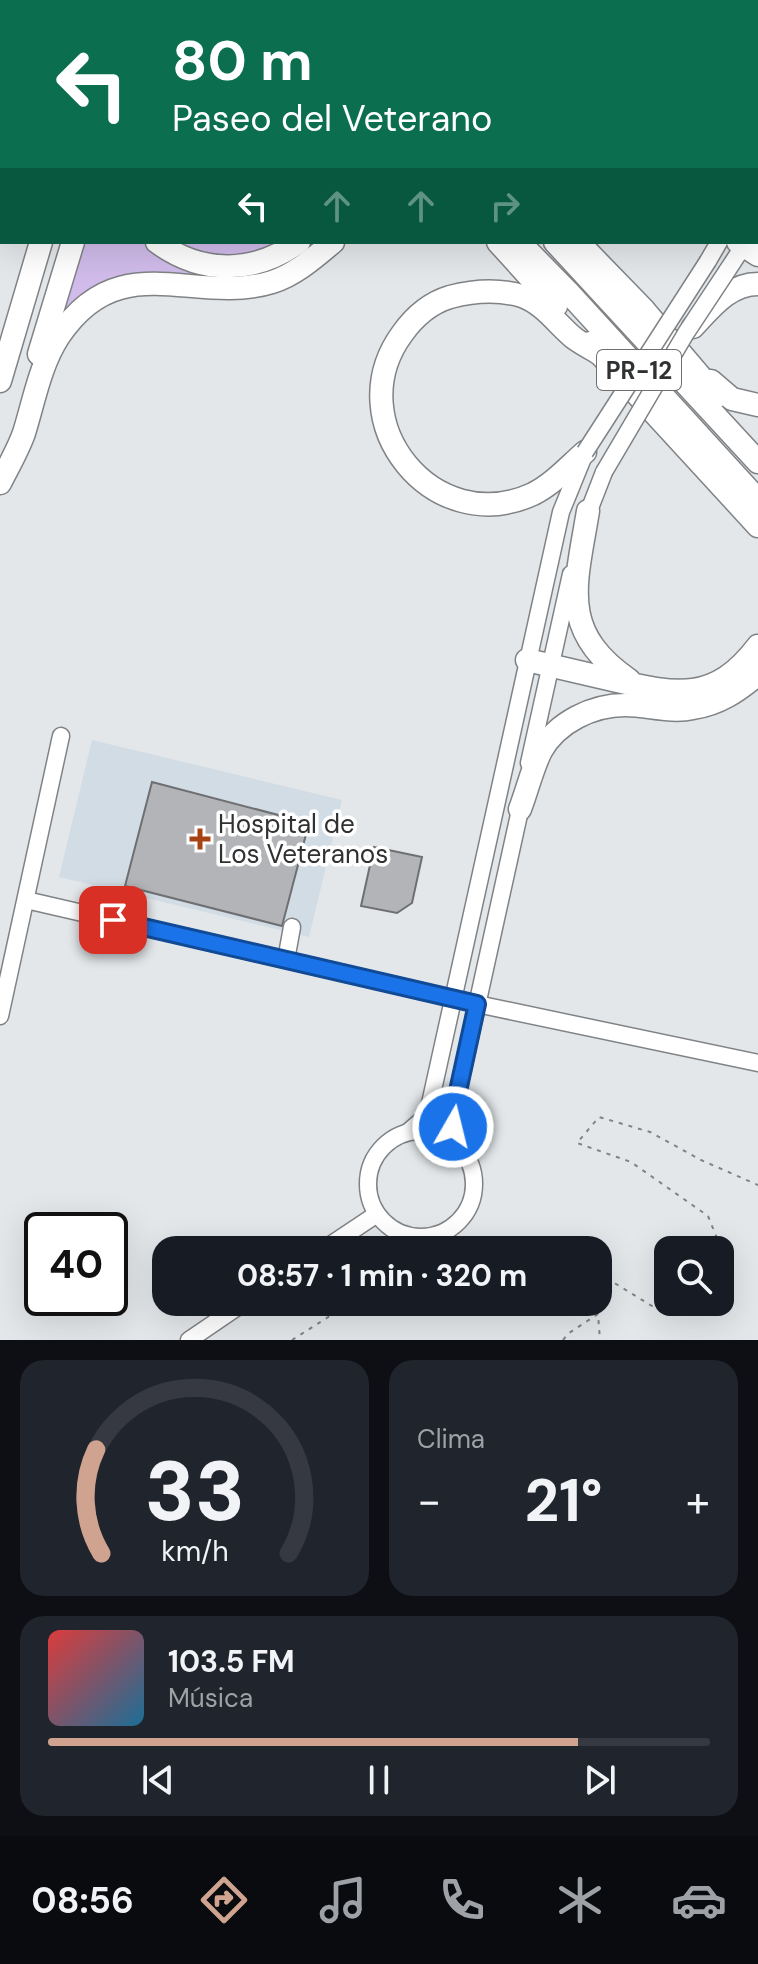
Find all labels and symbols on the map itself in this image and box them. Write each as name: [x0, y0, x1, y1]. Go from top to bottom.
road number: PR-12: [597, 350, 681, 390]
place label: Hospital de Los Veteranos: [218, 807, 388, 871]
marker: Hospital de Los Veteranos: [189, 828, 211, 850]
pin: [79, 886, 147, 954]
position arrow: [411, 1085, 495, 1169]
speed limit sign: 40: [24, 1212, 128, 1316]

